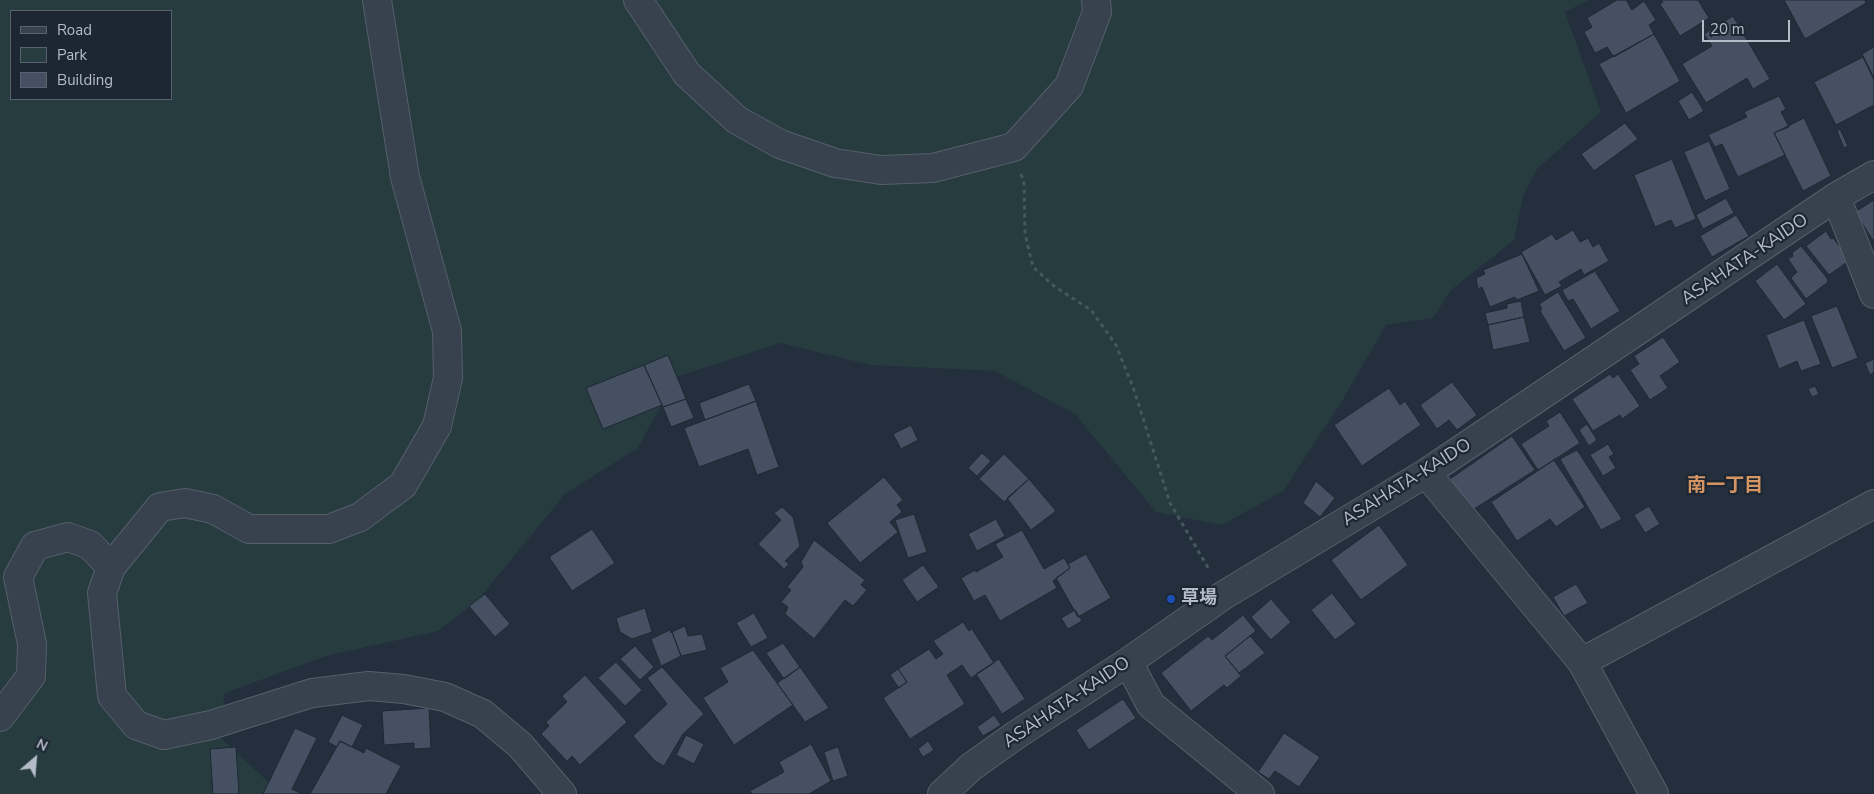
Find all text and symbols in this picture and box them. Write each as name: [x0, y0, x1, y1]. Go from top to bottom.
legend: [10, 10, 172, 100]
scale bar: [1704, 10, 1792, 42]
text: 20 m: [1710, 19, 1745, 39]
text: Road: [57, 20, 92, 40]
text: Park: [57, 45, 87, 65]
text: Building: [57, 70, 113, 90]
street label: ASAHATA-KAIDO: [1678, 210, 1812, 310]
street label: ASAHATA-KAIDO: [1338, 435, 1476, 531]
district label: 南一丁目: [1687, 475, 1763, 497]
place label: 草場: [1181, 588, 1217, 610]
marker: 草場: [1165, 593, 1177, 605]
street label: ASAHATA-KAIDO: [1000, 653, 1134, 753]
north arrow: [10, 734, 60, 784]
text: N: [33, 734, 51, 756]

